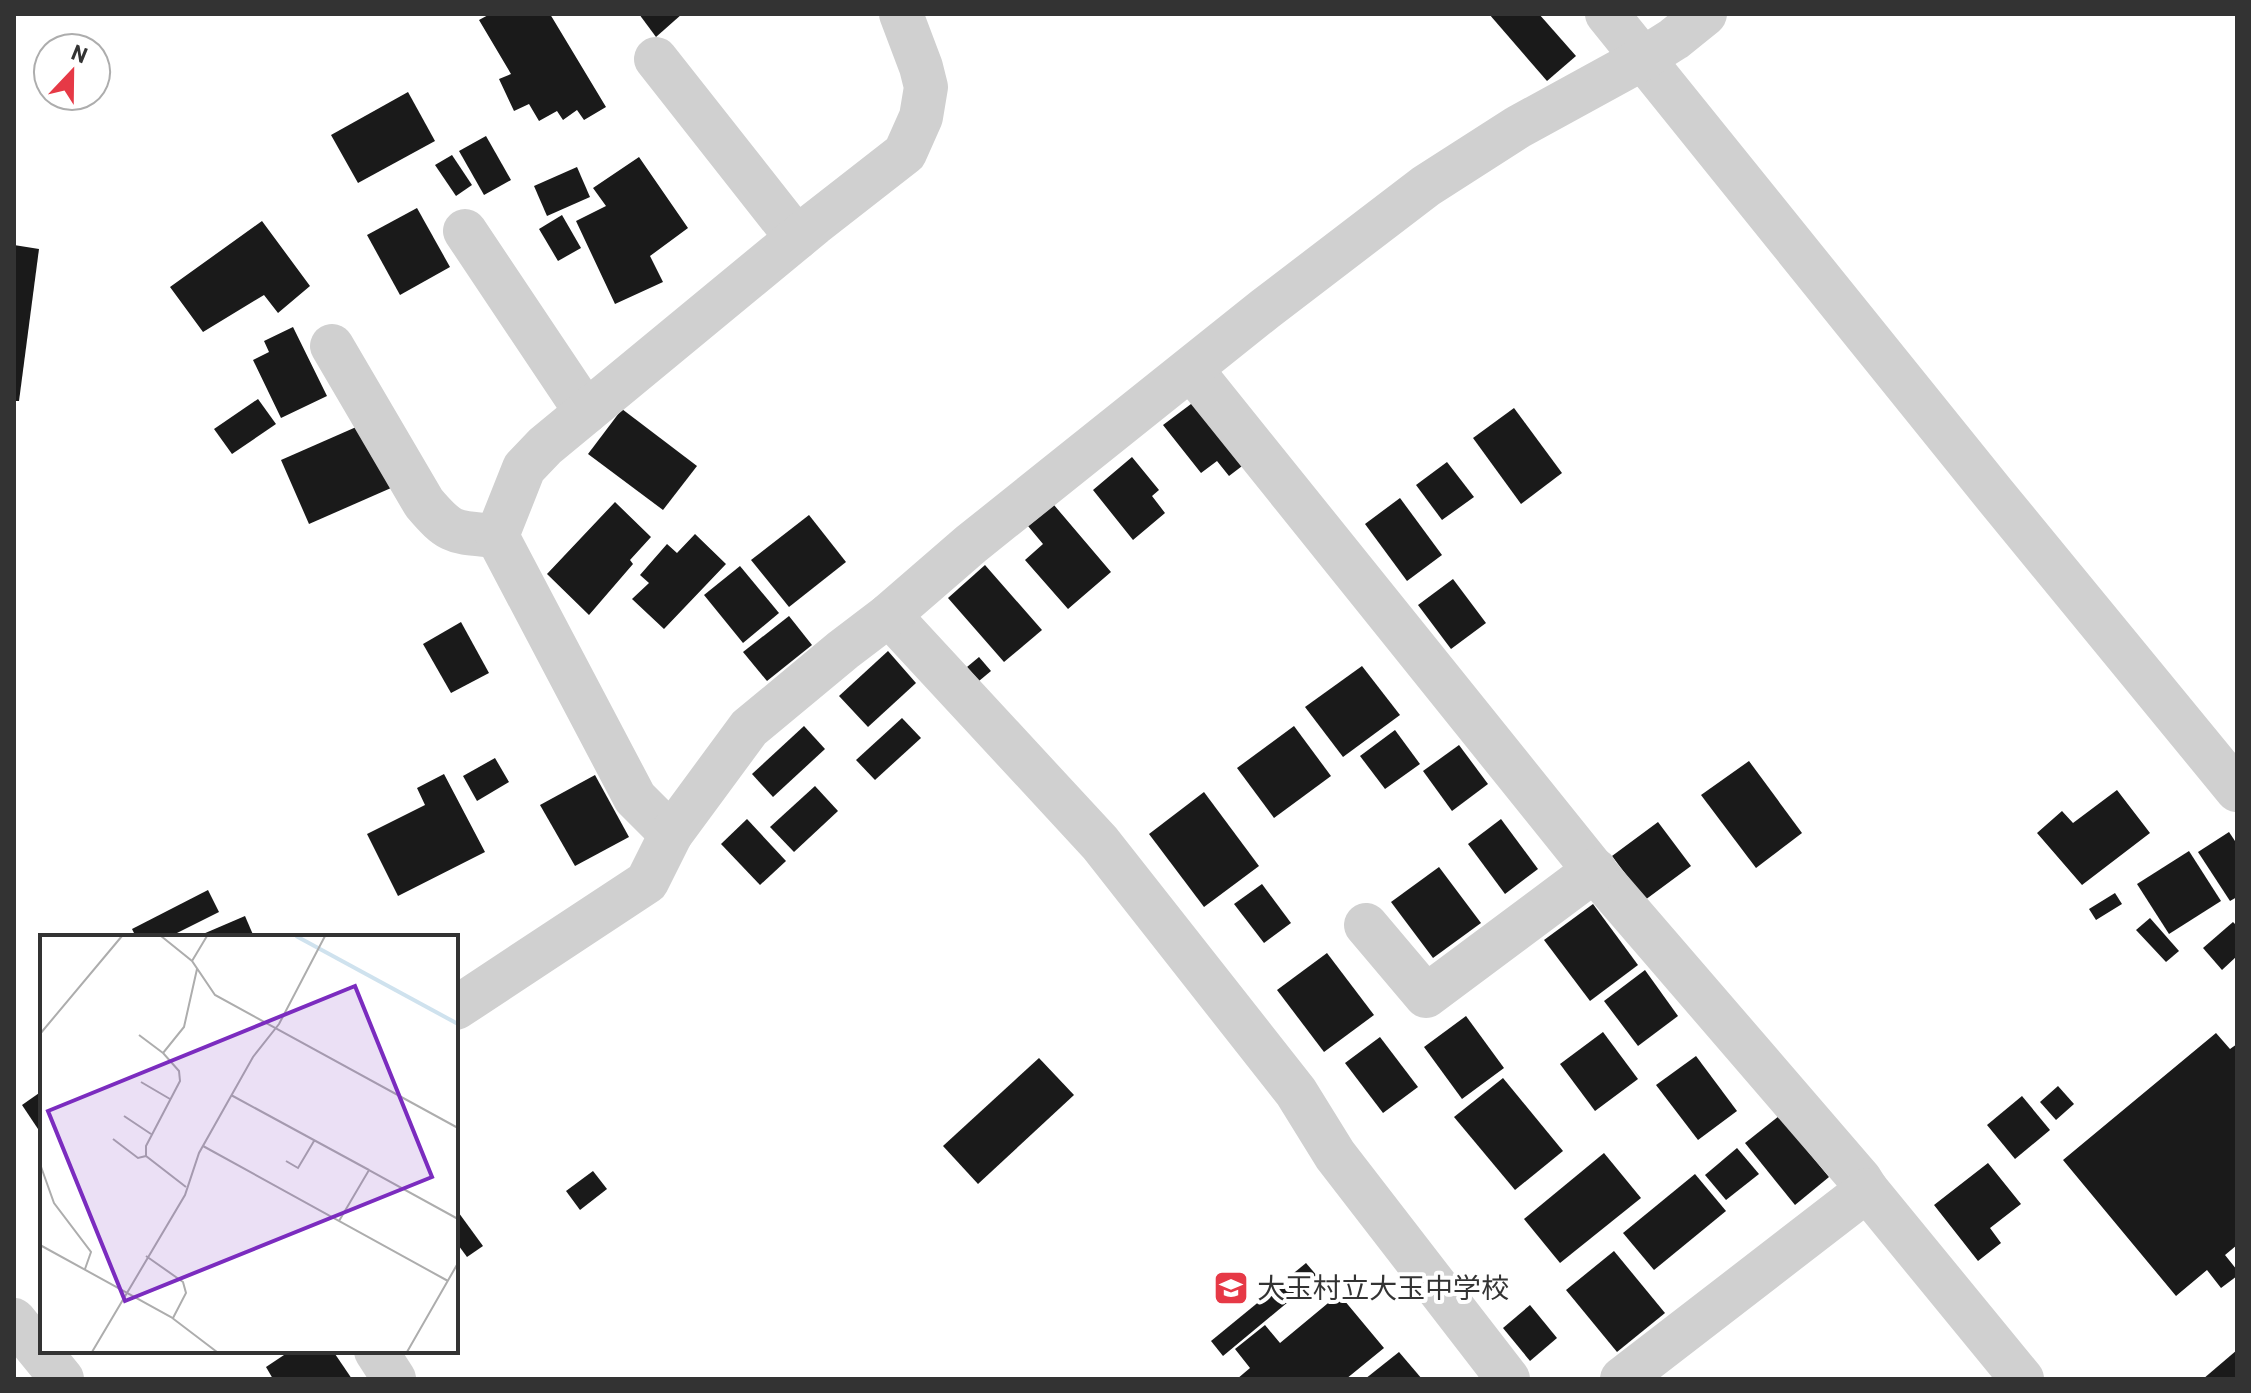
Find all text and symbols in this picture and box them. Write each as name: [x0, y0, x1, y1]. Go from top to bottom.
north arrow: [32, 32, 112, 112]
text: N: [68, 38, 92, 67]
inset map: [40, 935, 458, 1353]
school or university icon: 大玉村立大玉中学校: [1212, 1269, 1250, 1307]
place label: 大玉村立大玉中学校: [1257, 1270, 1509, 1304]

